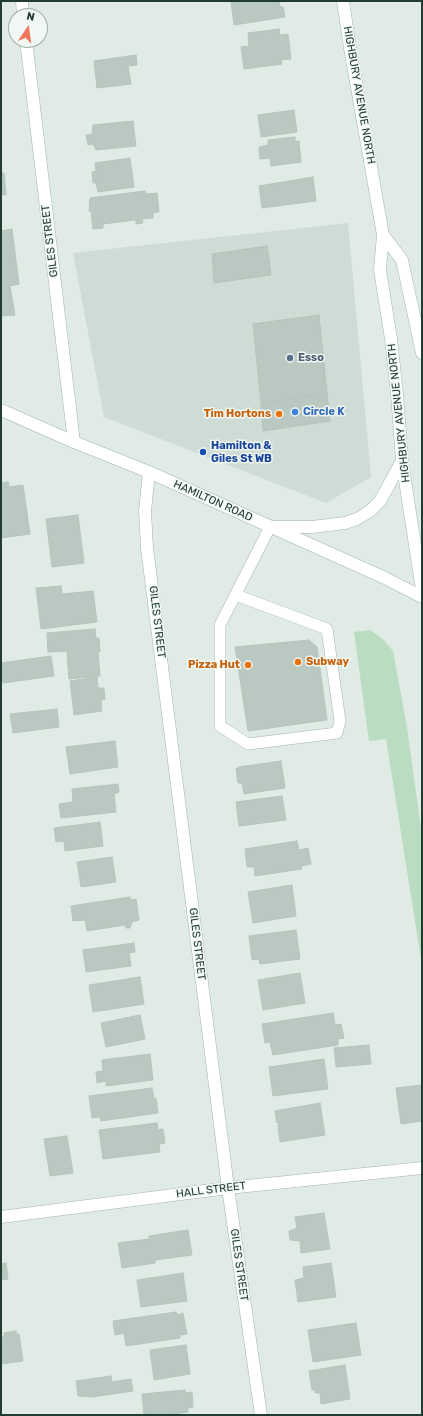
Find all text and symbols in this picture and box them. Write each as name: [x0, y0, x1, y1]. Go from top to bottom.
north arrow: [8, 8, 48, 48]
text: N: [25, 10, 36, 24]
street label: HIGHBURY AVENUE NORTH: [340, 25, 378, 165]
street label: GILES STREET: [39, 204, 61, 278]
street label: HIGHBURY AVENUE NORTH: [385, 343, 413, 483]
place label: Esso: [298, 351, 324, 365]
marker: Esso: [285, 353, 295, 363]
place label: Circle K: [303, 405, 345, 419]
place label: Tim Hortons: [204, 407, 271, 421]
marker: Circle K: [290, 407, 300, 417]
marker: Tim Hortons: [274, 409, 284, 419]
place label: Hamilton & Giles St WB: [211, 439, 272, 465]
marker: Hamilton & Giles St WB: [198, 447, 208, 457]
street label: HAMILTON ROAD: [171, 478, 255, 524]
street label: GILES STREET: [146, 585, 168, 659]
place label: Subway: [306, 655, 349, 669]
marker: Subway: [293, 657, 303, 667]
place label: Pizza Hut: [188, 658, 240, 672]
marker: Pizza Hut: [243, 660, 253, 670]
street label: GILES STREET: [186, 907, 208, 981]
street label: HALL STREET: [175, 1179, 247, 1201]
street label: GILES STREET: [227, 1228, 251, 1302]

